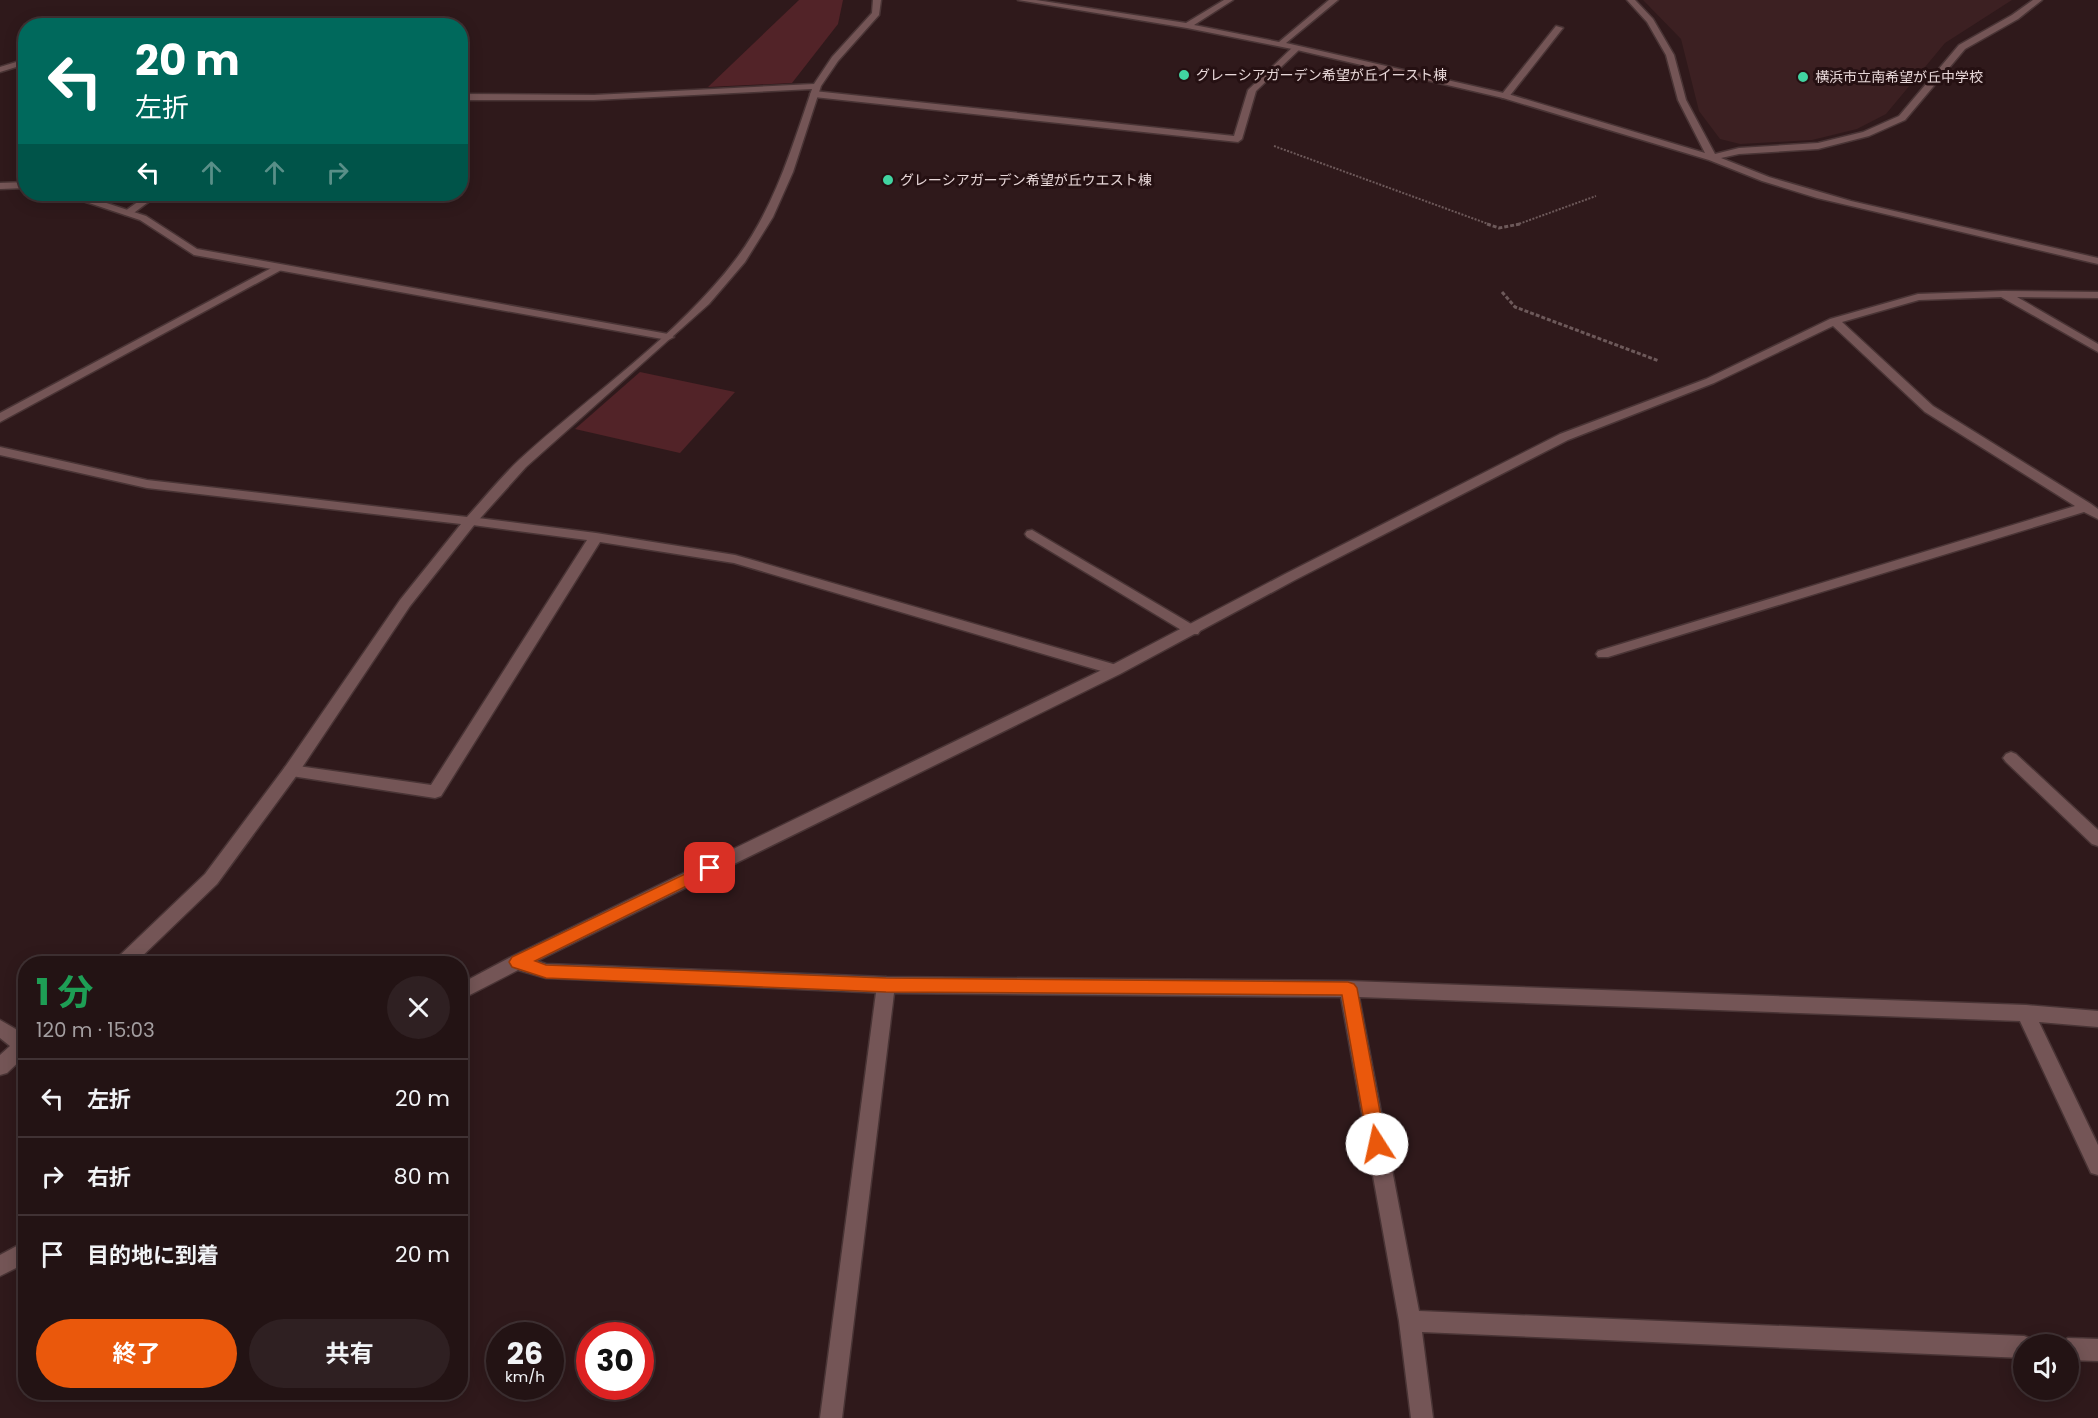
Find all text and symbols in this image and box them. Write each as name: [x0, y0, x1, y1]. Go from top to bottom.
text: 20 m: [135, 31, 240, 90]
icon: left: [36, 42, 114, 120]
place label: グレーシアガーデン希望が丘イースト棟: [1196, 65, 1447, 85]
place label: 横浜市立南希望が丘中学校: [1815, 67, 1983, 87]
marker: グレーシアガーデン希望が丘イースト棟: [1177, 68, 1191, 82]
marker: 横浜市立南希望が丘中学校: [1796, 70, 1810, 84]
text: 左折: [135, 89, 189, 126]
icon: left: [132, 156, 165, 189]
icon: ahead: [195, 156, 228, 189]
icon: ahead: [258, 156, 291, 189]
icon: right: [321, 156, 354, 189]
place label: グレーシアガーデン希望が丘ウエスト棟: [900, 170, 1152, 190]
marker: グレーシアガーデン希望が丘ウエスト棟: [881, 173, 895, 187]
pin: [684, 842, 735, 893]
icon: arrive: [693, 851, 726, 884]
text: 1 分: [36, 967, 93, 1018]
button: close: [387, 976, 450, 1039]
text: 120 m · 15:03: [36, 1016, 155, 1044]
icon: left: [36, 1082, 69, 1115]
text: 20 m: [395, 1083, 450, 1114]
text: 左折: [87, 1084, 131, 1115]
position arrow: [1345, 1112, 1409, 1176]
icon: right: [36, 1160, 69, 1193]
text: 80 m: [394, 1161, 450, 1192]
text: 右折: [87, 1162, 131, 1193]
icon: arrive: [36, 1238, 69, 1271]
text: 20 m: [395, 1239, 450, 1270]
text: 目的地に到着: [87, 1240, 219, 1271]
button: 終了: [36, 1319, 237, 1388]
button: 共有: [249, 1319, 450, 1388]
speed limit sign: 30: [576, 1322, 654, 1400]
text: 26: [507, 1332, 543, 1375]
map controls: [2013, 1334, 2079, 1400]
button: sound: [2013, 1334, 2079, 1400]
text: km/h: [505, 1366, 545, 1387]

